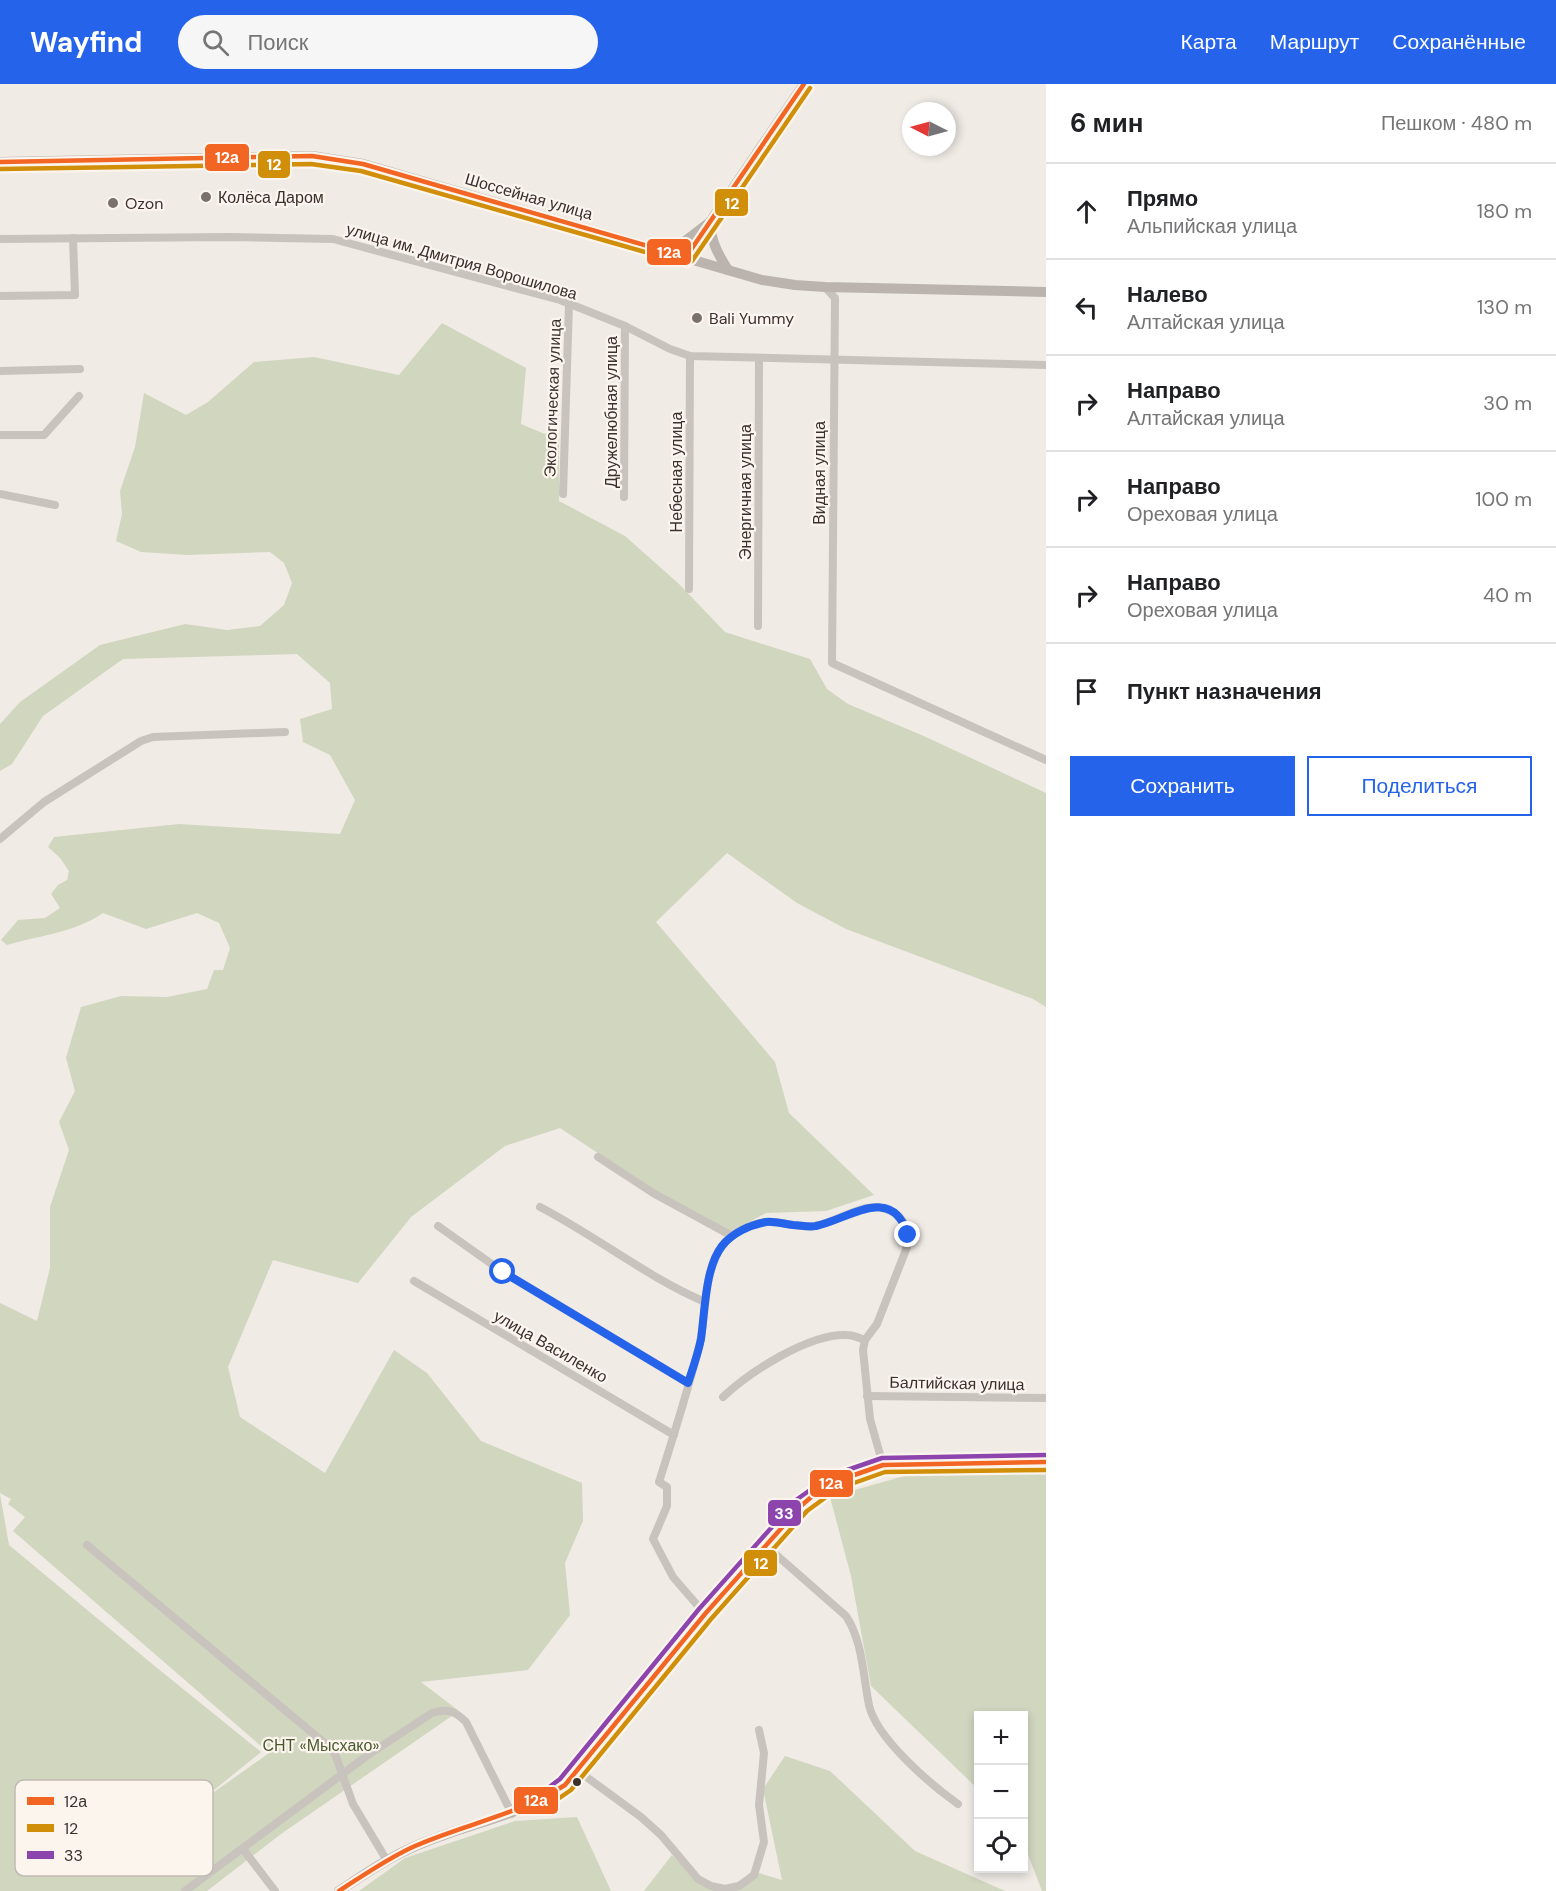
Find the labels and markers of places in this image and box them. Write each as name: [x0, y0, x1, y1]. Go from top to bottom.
place label: Колёса Даром: [218, 187, 324, 208]
marker: Колёса Даром: [199, 190, 213, 204]
place label: Ozon: [125, 193, 163, 214]
marker: Ozon: [106, 196, 120, 210]
place label: Bali Yummy: [709, 308, 794, 329]
marker: Bali Yummy: [690, 311, 704, 325]
unlabelled marker: [571, 1776, 583, 1788]

